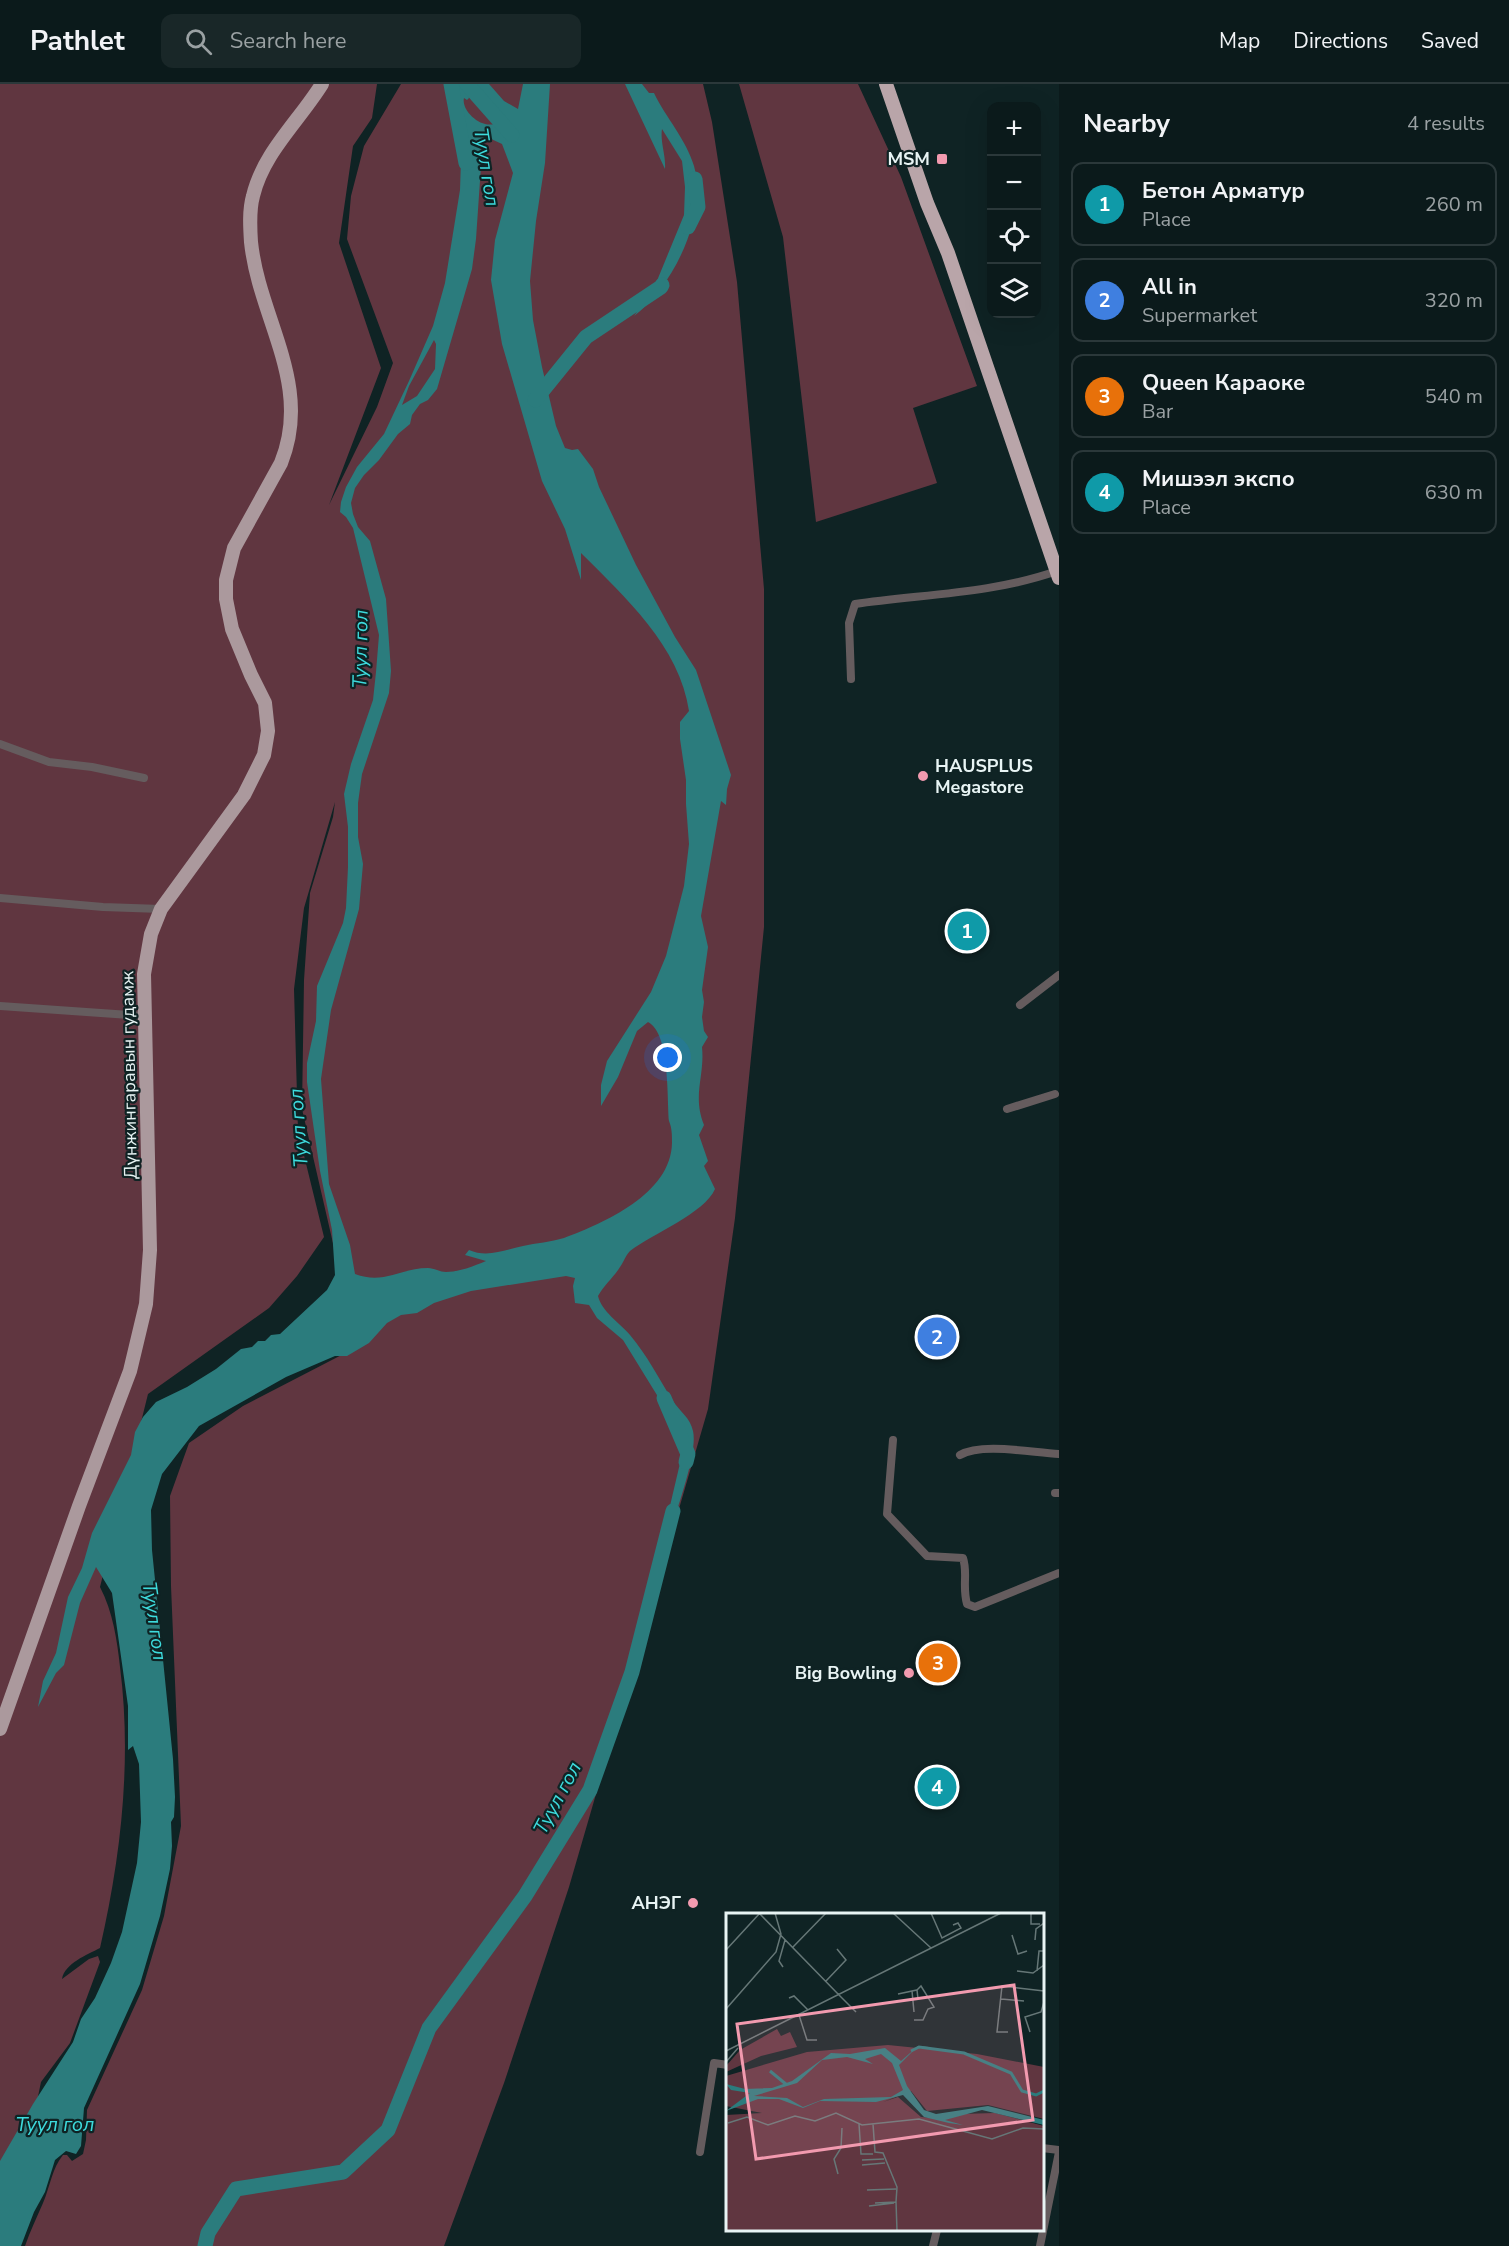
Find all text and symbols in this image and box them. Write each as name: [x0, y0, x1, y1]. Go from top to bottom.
search box: [161, 14, 581, 68]
text: Pathlet: [30, 22, 125, 60]
icon: search: [182, 25, 215, 58]
text: Search here: [230, 26, 346, 56]
text: Map: [1219, 27, 1260, 55]
text: Directions: [1293, 27, 1388, 55]
text: Saved: [1421, 27, 1479, 55]
map controls: [987, 102, 1041, 318]
button: +: [987, 102, 1041, 156]
text: Nearby: [1083, 106, 1170, 141]
text: 4 results: [1407, 110, 1485, 137]
water label: Туул гол: [467, 126, 506, 208]
place label: MSM: [887, 147, 930, 171]
marker: MSM: [935, 152, 949, 166]
button: −: [987, 156, 1041, 210]
text: Бетон Арматур: [1142, 176, 1305, 206]
text: 1: [1099, 191, 1111, 218]
text: 260 m: [1425, 191, 1483, 218]
text: Place: [1142, 206, 1191, 233]
button: locate: [987, 210, 1041, 264]
button: layers: [987, 264, 1041, 318]
text: All in: [1142, 272, 1197, 302]
text: 2: [1099, 287, 1111, 314]
text: 320 m: [1425, 287, 1483, 314]
text: Supermarket: [1142, 302, 1257, 329]
text: Queen Караоке: [1142, 368, 1305, 398]
text: 3: [1099, 383, 1111, 410]
text: 540 m: [1425, 383, 1483, 410]
text: Bar: [1142, 398, 1173, 425]
text: Мишээл экспо: [1142, 464, 1295, 494]
text: 4: [1099, 479, 1111, 506]
text: 630 m: [1425, 479, 1483, 506]
text: Place: [1142, 494, 1191, 521]
water label: Туул гол: [346, 609, 375, 689]
place label: HAUSPLUS Megastore: [935, 754, 1033, 799]
marker: HAUSPLUS Megastore: [916, 769, 930, 783]
pin: 1: [948, 908, 986, 954]
street label: Дүнжингаравын гудамж: [115, 970, 143, 1179]
your location: [653, 1043, 682, 1072]
water label: Туул гол: [282, 1088, 315, 1168]
pin: 2: [918, 1314, 956, 1360]
water label: Туул гол: [136, 1580, 173, 1662]
pin: 3: [918, 1640, 958, 1686]
place label: Big Bowling: [795, 1661, 897, 1685]
marker: Big Bowling: [902, 1666, 916, 1680]
water label: Туул гол: [527, 1757, 588, 1839]
pin: 4: [918, 1764, 956, 1810]
place label: АНЭГ: [631, 1891, 681, 1915]
marker: АНЭГ: [686, 1896, 700, 1910]
inset map: [726, 1913, 1044, 2231]
water label: Туул гол: [16, 2111, 94, 2138]

